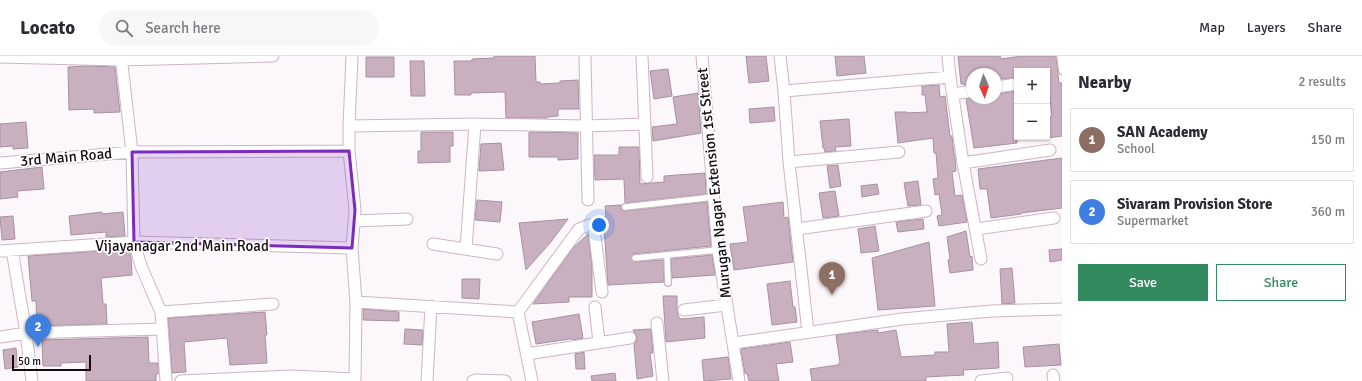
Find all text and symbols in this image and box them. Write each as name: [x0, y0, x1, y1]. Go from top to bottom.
search box: [99, 10, 379, 46]
text: Locato: [20, 16, 75, 40]
icon: search: [113, 17, 135, 39]
text: Search here: [145, 19, 221, 37]
text: Map: [1199, 19, 1225, 36]
text: Layers: [1247, 19, 1286, 36]
text: Share: [1308, 19, 1342, 36]
street label: Murugan Nagar Extension 1st Street: [693, 67, 735, 299]
north arrow: [966, 68, 1002, 104]
map controls: [1014, 68, 1050, 140]
button: +: [1014, 68, 1050, 104]
text: Nearby: [1078, 72, 1131, 93]
text: 2 results: [1298, 74, 1346, 90]
button: −: [1014, 104, 1050, 140]
text: SAN Academy: [1117, 123, 1208, 141]
text: 1: [1088, 132, 1096, 148]
text: 150 m: [1311, 132, 1345, 148]
text: School: [1117, 141, 1155, 157]
street label: 3rd Main Road: [19, 144, 113, 170]
text: Sivaram Provision Store: [1117, 195, 1272, 213]
text: 2: [1088, 204, 1096, 220]
text: 360 m: [1311, 204, 1345, 220]
text: Supermarket: [1117, 213, 1189, 229]
your location: [589, 215, 609, 235]
street label: Vijayanagar 2nd Main Road: [95, 237, 269, 255]
pin: 1: [819, 262, 845, 295]
button: Save: [1078, 264, 1208, 301]
button: Share: [1216, 264, 1346, 301]
pin: 2: [25, 314, 51, 347]
scale bar: [12, 353, 91, 372]
text: 50 m: [18, 355, 41, 368]

